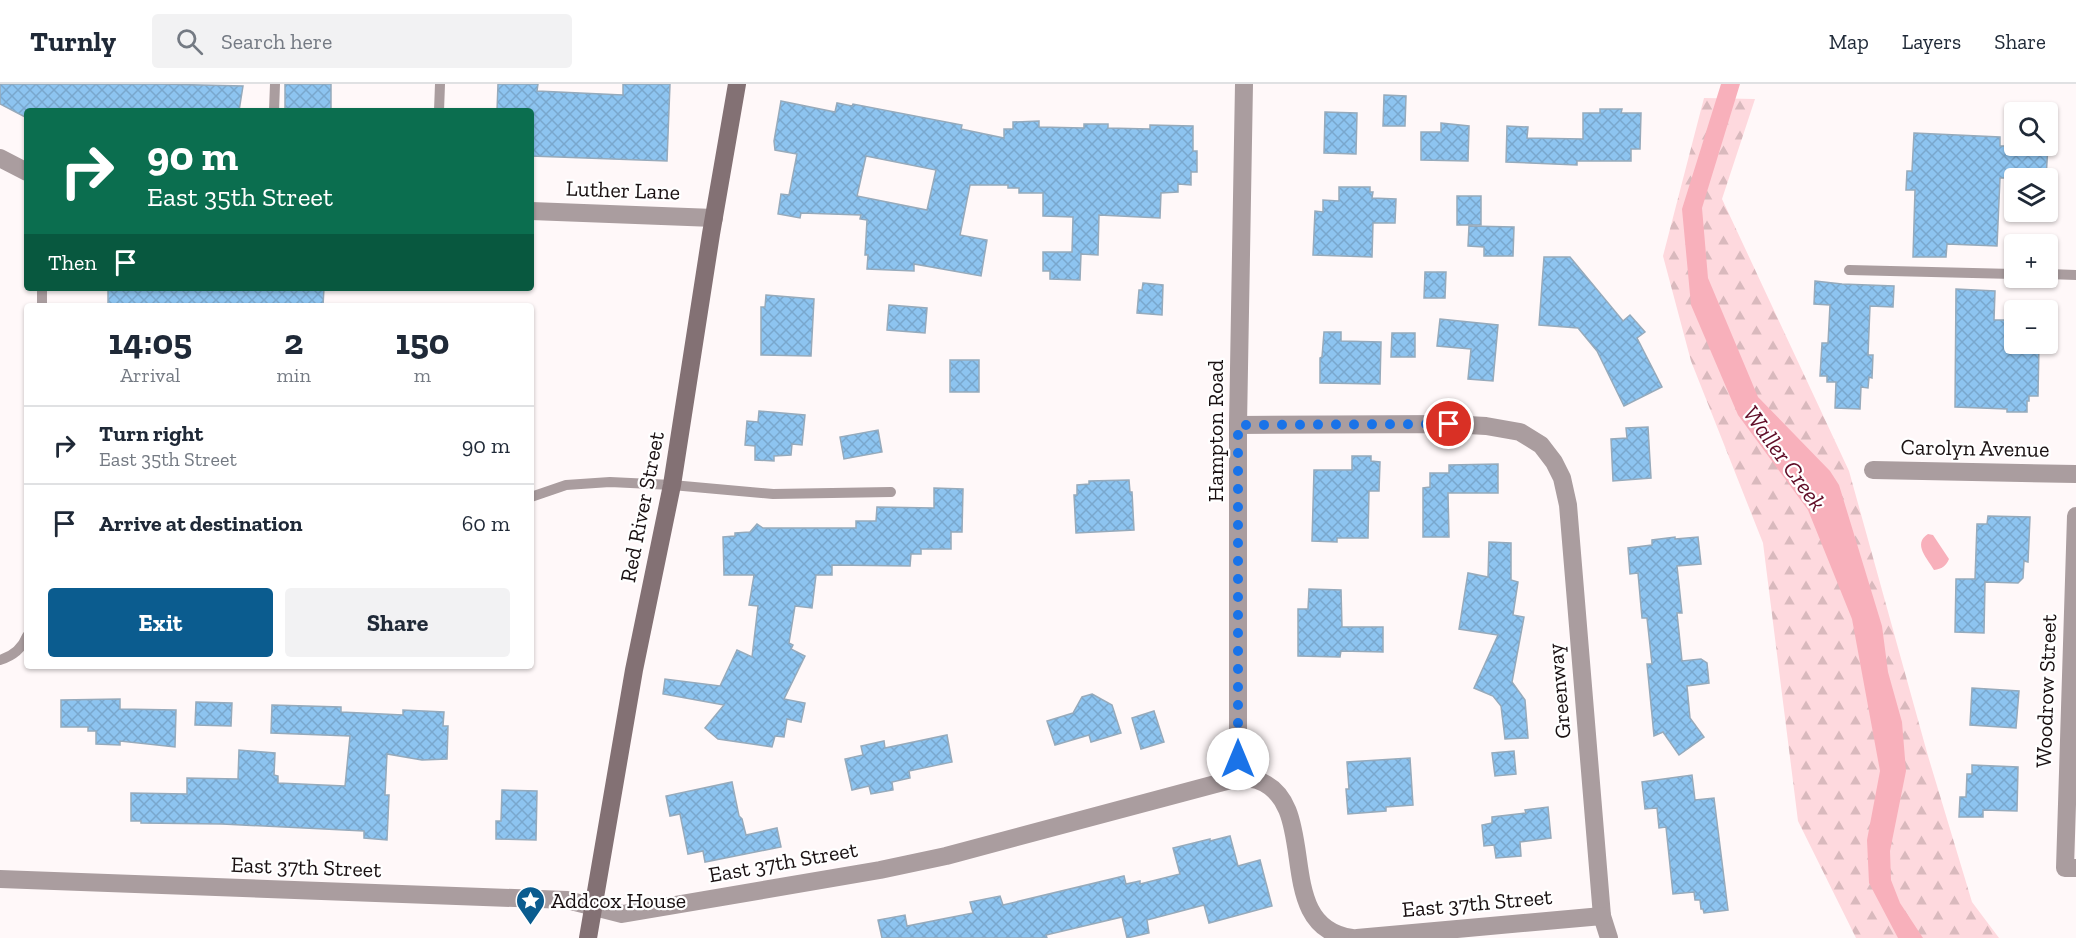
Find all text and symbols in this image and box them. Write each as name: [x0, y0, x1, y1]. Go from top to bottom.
search box: [152, 14, 572, 68]
text: Turnly: [30, 25, 116, 58]
icon: search: [173, 25, 206, 58]
text: Search here: [221, 28, 332, 55]
text: Map: [1829, 29, 1869, 54]
text: Layers: [1902, 29, 1961, 54]
text: Share: [1994, 29, 2046, 54]
map controls: [2004, 102, 2058, 354]
button: search: [2004, 102, 2058, 156]
text: 90 m: [147, 130, 238, 181]
icon: right: [48, 132, 126, 210]
button: layers: [2004, 168, 2058, 222]
street label: Luther Lane: [565, 175, 681, 205]
text: East 35th Street: [147, 181, 333, 213]
button: +: [2004, 234, 2058, 288]
icon: arrive: [109, 246, 142, 279]
text: Then: [48, 249, 97, 276]
button: −: [2004, 300, 2058, 354]
text: 14:05: [109, 320, 192, 363]
text: 2: [284, 320, 303, 363]
text: 150: [395, 320, 449, 363]
street label: Hampton Road: [1202, 360, 1229, 502]
text: Arrival: [120, 363, 180, 387]
text: min: [277, 363, 311, 387]
text: m: [414, 363, 431, 387]
pin: [1423, 398, 1474, 449]
water label: Waller Creek: [1737, 400, 1833, 517]
icon: arrive: [1432, 407, 1465, 440]
text: Turn right: [99, 420, 203, 447]
street label: Red River Street: [614, 428, 670, 585]
icon: right: [48, 429, 81, 462]
text: 90 m: [462, 432, 510, 459]
street label: Carolyn Avenue: [1900, 433, 2050, 463]
text: East 35th Street: [99, 447, 237, 471]
icon: arrive: [48, 507, 81, 540]
text: Arrive at destination: [99, 510, 302, 537]
text: 60 m: [462, 510, 510, 537]
button: Exit: [48, 588, 273, 657]
button: Share: [285, 588, 510, 657]
street label: Woodrow Street: [2030, 613, 2062, 768]
street label: Greenway: [1541, 641, 1577, 740]
position arrow: [1206, 727, 1270, 791]
street label: East 37th Street: [706, 835, 860, 888]
street label: East 37th Street: [230, 851, 383, 883]
street label: East 37th Street: [1401, 883, 1554, 923]
place icon: Addcox House: [514, 884, 546, 926]
place label: Addcox House: [551, 887, 686, 914]

